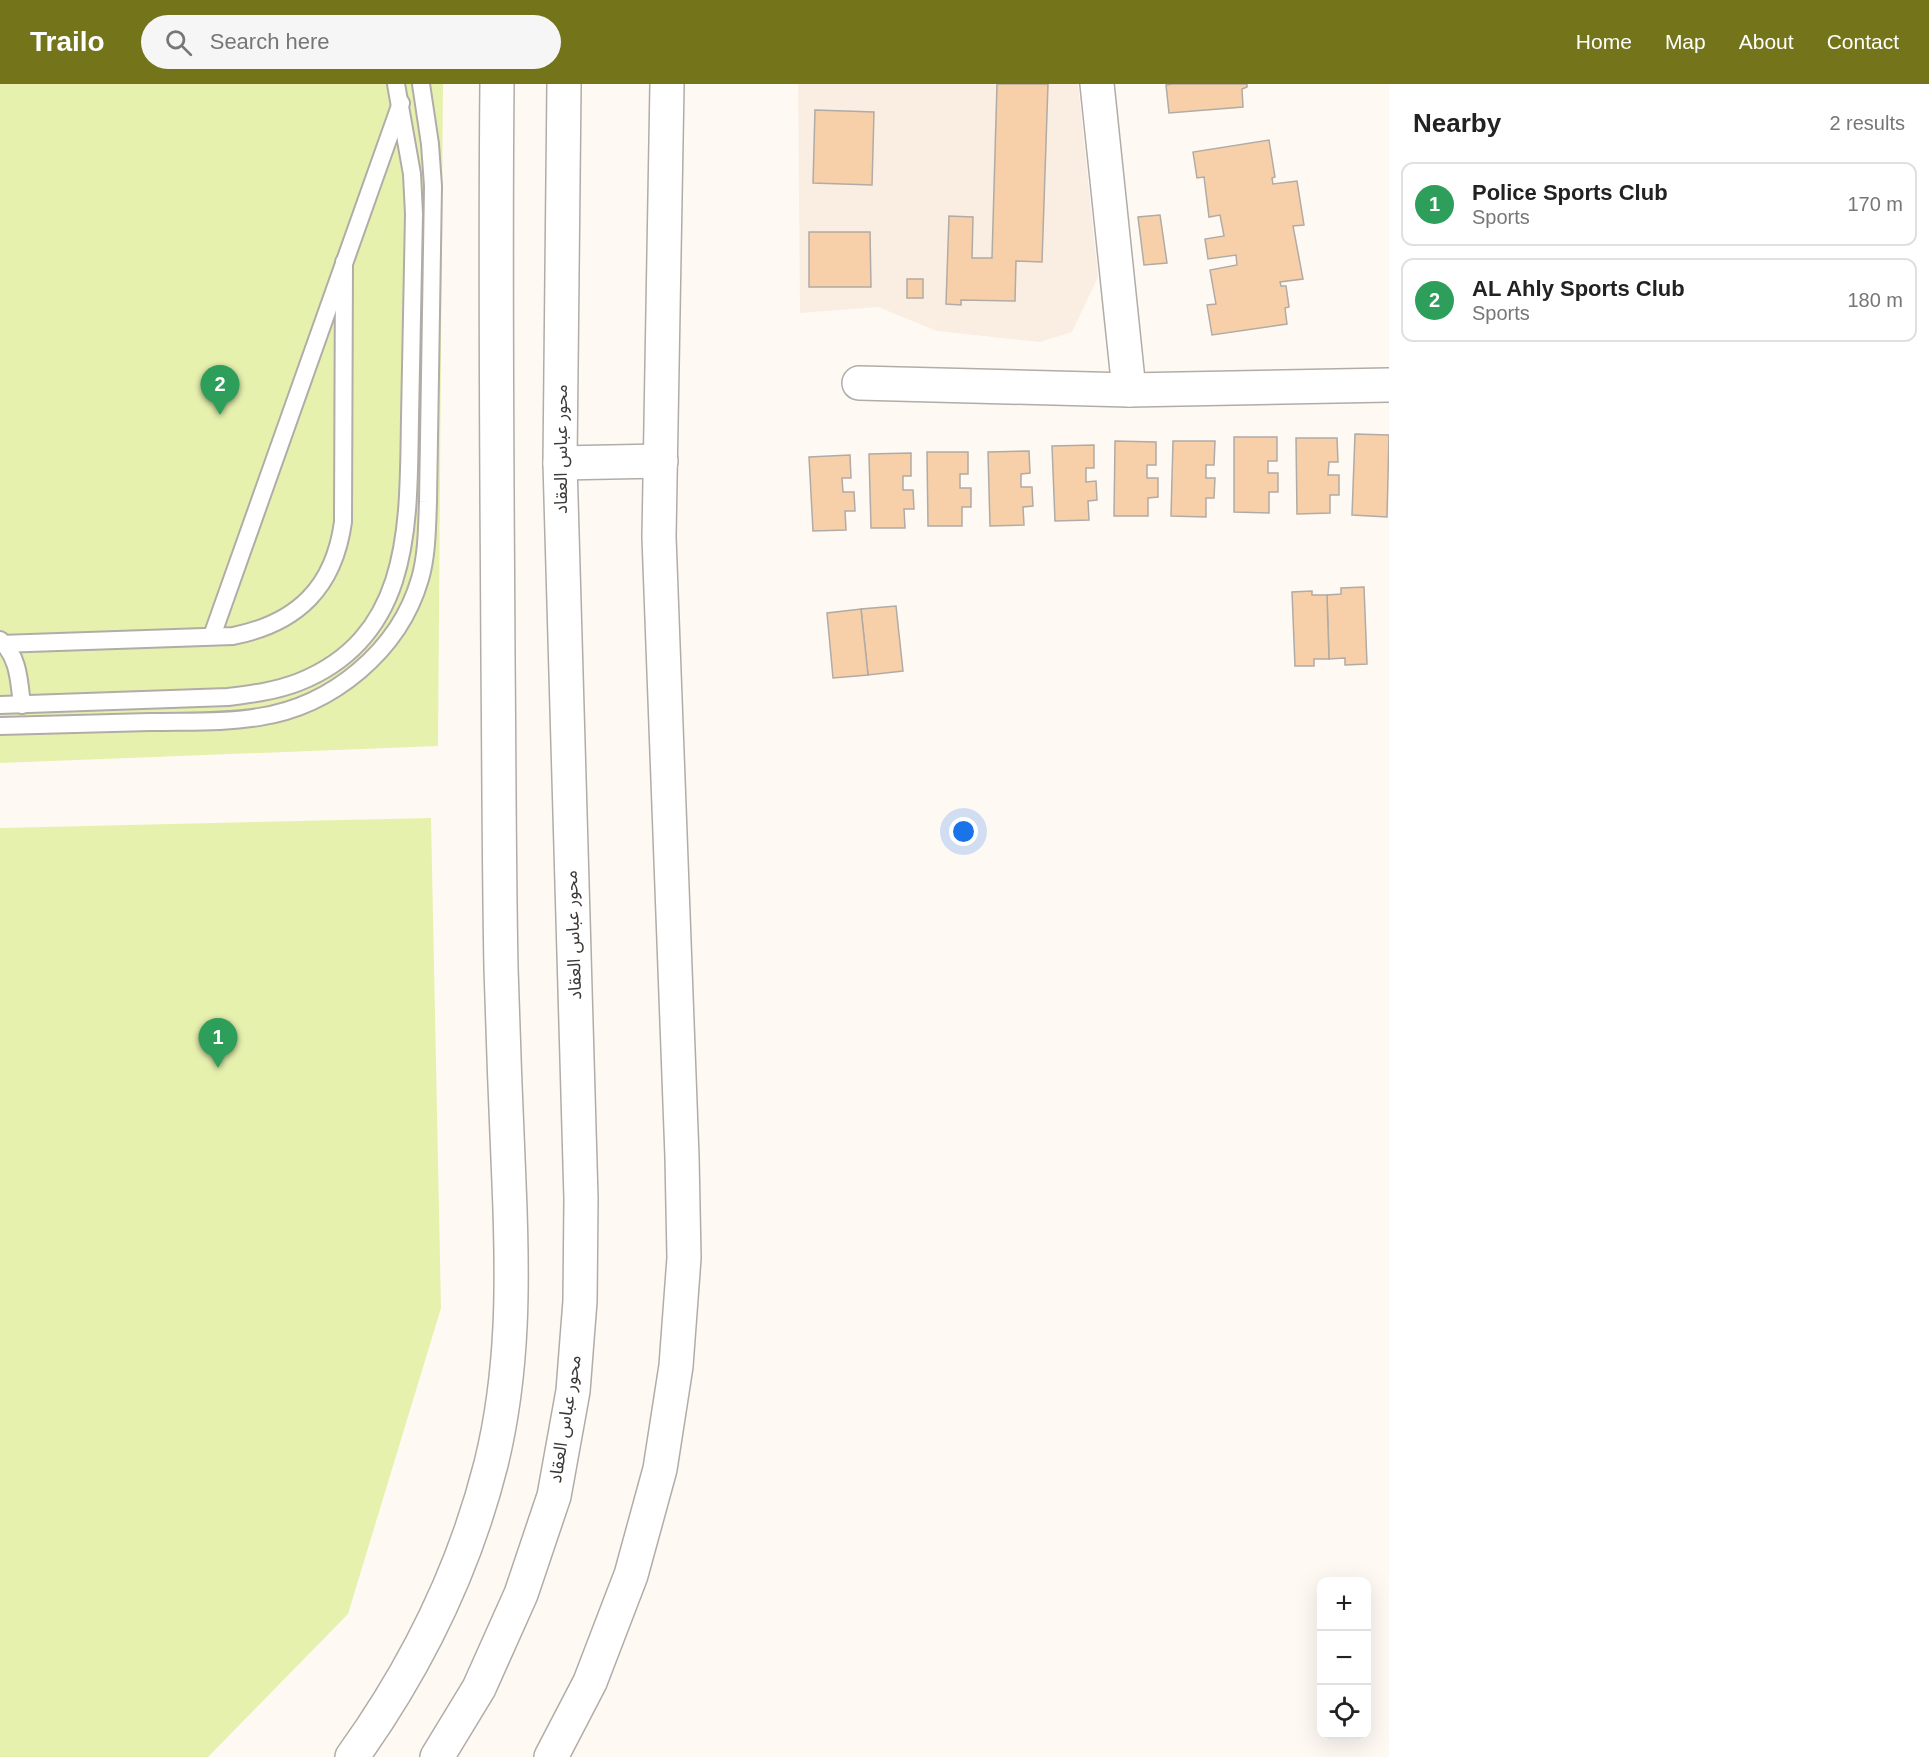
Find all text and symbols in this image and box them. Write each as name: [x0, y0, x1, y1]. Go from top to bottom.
search box: [141, 15, 561, 69]
text: Trailo: [30, 26, 105, 57]
icon: search: [162, 26, 195, 59]
text: Search here: [210, 29, 330, 54]
text: Home: [1576, 30, 1632, 53]
text: Map: [1665, 30, 1706, 53]
text: About: [1739, 30, 1794, 53]
text: Contact: [1827, 30, 1899, 53]
text: Nearby: [1413, 108, 1501, 138]
text: 2 results: [1829, 112, 1905, 134]
text: Police Sports Club: [1472, 180, 1668, 205]
text: 1: [1429, 193, 1440, 215]
text: 170 m: [1847, 193, 1903, 215]
text: Sports: [1472, 206, 1530, 228]
text: AL Ahly Sports Club: [1472, 276, 1685, 301]
text: 2: [1429, 289, 1440, 311]
text: 180 m: [1847, 289, 1903, 311]
text: Sports: [1472, 302, 1530, 324]
pin: 2: [200, 366, 240, 415]
street label: محور عباس العقاد: [551, 384, 572, 514]
your location: [949, 817, 978, 846]
street label: محور عباس العقاد: [561, 870, 586, 1000]
pin: 1: [198, 1018, 238, 1068]
street label: محور عباس العقاد: [545, 1354, 586, 1485]
map controls: [1317, 1577, 1371, 1739]
button: +: [1317, 1577, 1371, 1631]
button: −: [1317, 1631, 1371, 1685]
button: locate: [1317, 1685, 1371, 1739]

